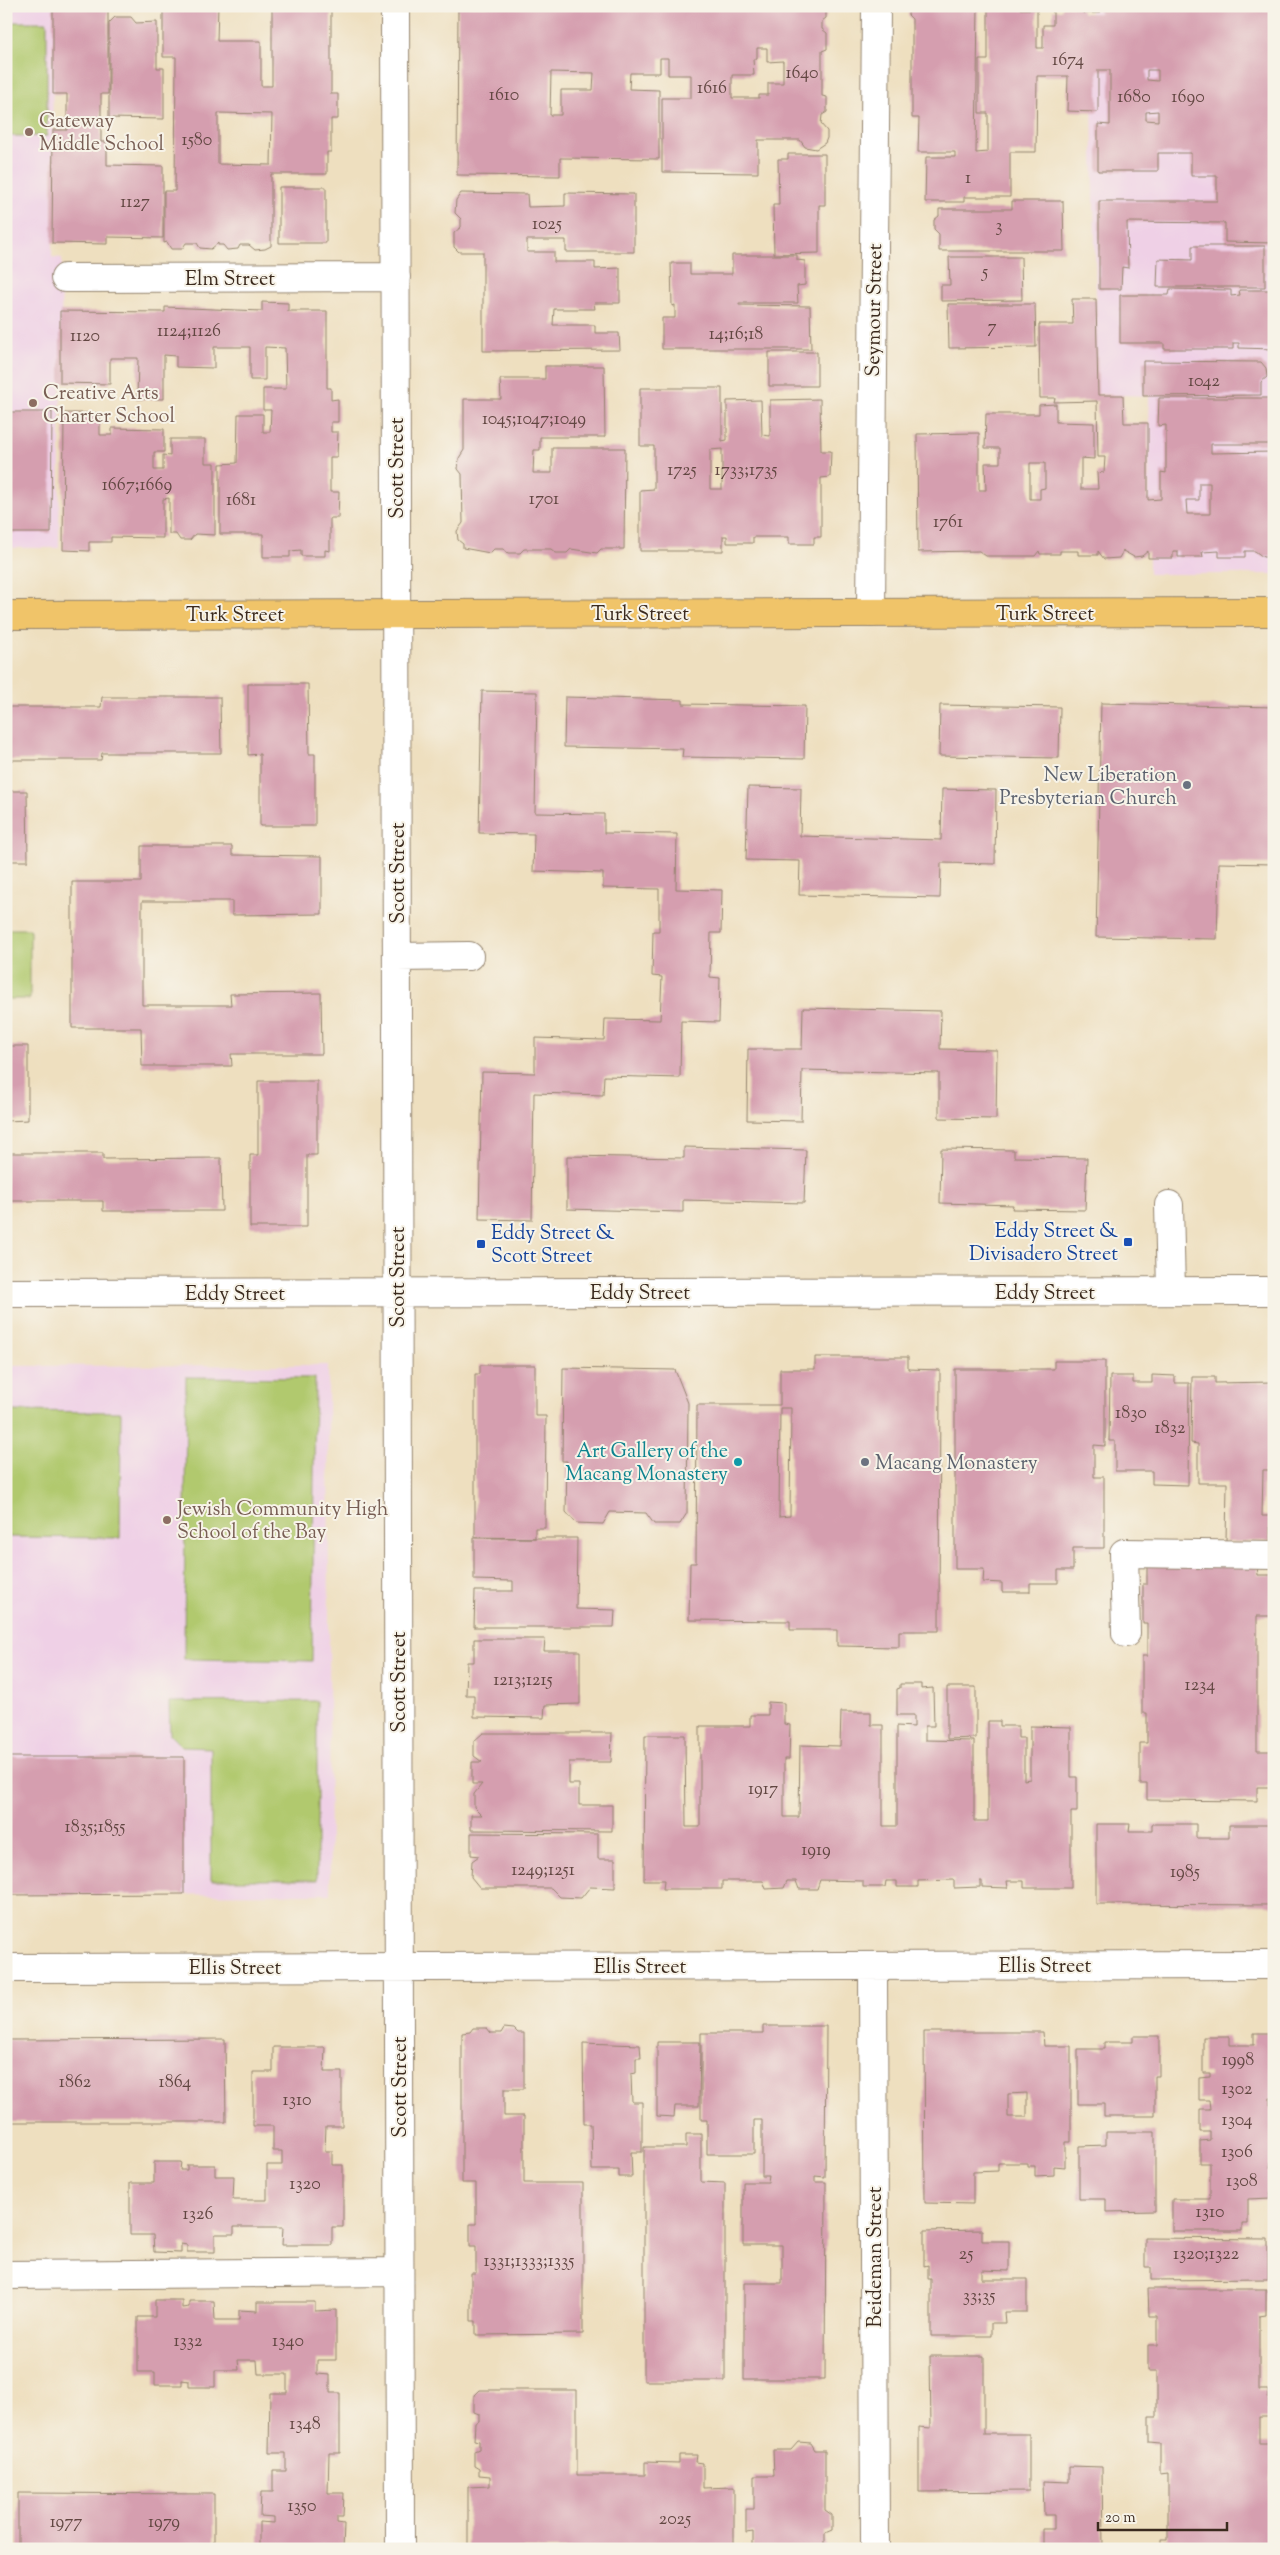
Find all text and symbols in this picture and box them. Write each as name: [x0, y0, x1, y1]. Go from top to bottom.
house number: 1674: [1052, 48, 1084, 74]
house number: 1640: [785, 61, 819, 87]
house number: 1616: [697, 76, 727, 102]
house number: 1610: [489, 83, 519, 109]
house number: 1680: [1117, 85, 1151, 111]
house number: 1690: [1171, 85, 1205, 111]
place label: Gateway Middle School: [39, 108, 164, 160]
marker: Gateway Middle School: [23, 126, 35, 138]
house number: 1580: [182, 128, 212, 154]
house number: 1: [965, 166, 971, 192]
house number: 1127: [120, 190, 150, 216]
house number: 1025: [532, 212, 562, 238]
house number: 3: [995, 214, 1003, 240]
street label: Seymour Street: [860, 243, 891, 377]
house number: 5: [981, 260, 988, 286]
street label: Elm Street: [185, 266, 275, 295]
house number: 7: [987, 315, 997, 341]
house number: 1124;1126: [157, 319, 221, 345]
house number: 14;16;18: [709, 322, 763, 348]
house number: 1120: [70, 324, 100, 350]
house number: 1042: [1188, 369, 1221, 395]
place label: Creative Arts Charter School: [43, 380, 175, 432]
marker: Creative Arts Charter School: [27, 397, 39, 409]
house number: 1045;1047;1049: [482, 407, 586, 433]
street label: Scott Street: [384, 417, 413, 519]
house number: 1725: [667, 458, 697, 484]
house number: 1733;1735: [715, 458, 777, 484]
house number: 1667;1669: [102, 473, 172, 499]
house number: 1701: [529, 487, 559, 513]
house number: 1681: [226, 488, 256, 514]
house number: 1761: [933, 510, 963, 536]
street label: Turk Street: [591, 601, 689, 630]
street label: Turk Street: [996, 601, 1094, 630]
street label: Turk Street: [186, 602, 284, 631]
place label: New Liberation Presbyterian Church: [999, 762, 1177, 814]
marker: New Liberation Presbyterian Church: [1181, 779, 1193, 791]
street label: Scott Street: [385, 822, 414, 924]
place label: Eddy Street & Divisadero Street: [969, 1218, 1118, 1270]
place label: Eddy Street & Scott Street: [491, 1220, 614, 1272]
street label: Scott Street: [385, 1226, 414, 1328]
marker: Eddy Street & Divisadero Street: [1122, 1236, 1134, 1248]
marker: Eddy Street & Scott Street: [475, 1238, 487, 1250]
street label: Eddy Street: [590, 1280, 690, 1309]
street label: Eddy Street: [995, 1280, 1095, 1309]
street label: Eddy Street: [185, 1281, 285, 1310]
house number: 1830: [1115, 1401, 1147, 1427]
house number: 1832: [1155, 1416, 1186, 1442]
place label: Art Gallery of the Macang Monastery: [565, 1438, 728, 1490]
place label: Macang Monastery: [875, 1450, 1038, 1479]
marker: Art Gallery of the Macang Monastery: [732, 1456, 744, 1468]
marker: Macang Monastery: [859, 1456, 871, 1468]
place label: Jewish Community High School of the Bay: [176, 1496, 389, 1548]
marker: Jewish Community High School of the Bay: [161, 1514, 173, 1526]
street label: Scott Street: [386, 1631, 415, 1733]
house number: 1213;1215: [493, 1668, 553, 1694]
house number: 1234: [1185, 1673, 1215, 1699]
house number: 1917: [748, 1777, 778, 1803]
house number: 1835;1855: [65, 1815, 125, 1841]
house number: 1919: [801, 1838, 831, 1864]
house number: 1249;1251: [511, 1858, 575, 1884]
house number: 1985: [1170, 1860, 1200, 1886]
street label: Ellis Street: [999, 1953, 1091, 1982]
street label: Ellis Street: [594, 1954, 686, 1983]
street label: Ellis Street: [189, 1955, 281, 1984]
street label: Scott Street: [387, 2036, 416, 2138]
house number: 1998: [1222, 2048, 1254, 2074]
house number: 1862: [59, 2070, 92, 2096]
house number: 1864: [159, 2070, 191, 2096]
house number: 1302: [1222, 2077, 1253, 2103]
house number: 1310: [283, 2088, 311, 2114]
house number: 1304: [1222, 2108, 1252, 2134]
house number: 1306: [1221, 2140, 1253, 2166]
house number: 1308: [1226, 2169, 1258, 2195]
house number: 1320: [289, 2172, 321, 2198]
street label: Beideman Street: [862, 2186, 891, 2328]
house number: 1310: [1196, 2200, 1224, 2226]
house number: 1326: [183, 2202, 213, 2228]
house number: 25: [959, 2242, 973, 2268]
house number: 1320;1322: [1173, 2242, 1240, 2268]
house number: 1331;1333;1335: [484, 2249, 574, 2275]
house number: 33;35: [963, 2284, 995, 2310]
house number: 1332: [173, 2329, 203, 2355]
house number: 1340: [272, 2329, 304, 2355]
house number: 1348: [289, 2412, 321, 2438]
house number: 1350: [287, 2494, 317, 2520]
scale bar: [1098, 2500, 1226, 2532]
house number: 2025: [659, 2507, 691, 2533]
text: 20 m: [1105, 2508, 1136, 2529]
house number: 1977: [50, 2510, 82, 2536]
house number: 1979: [148, 2510, 180, 2536]

